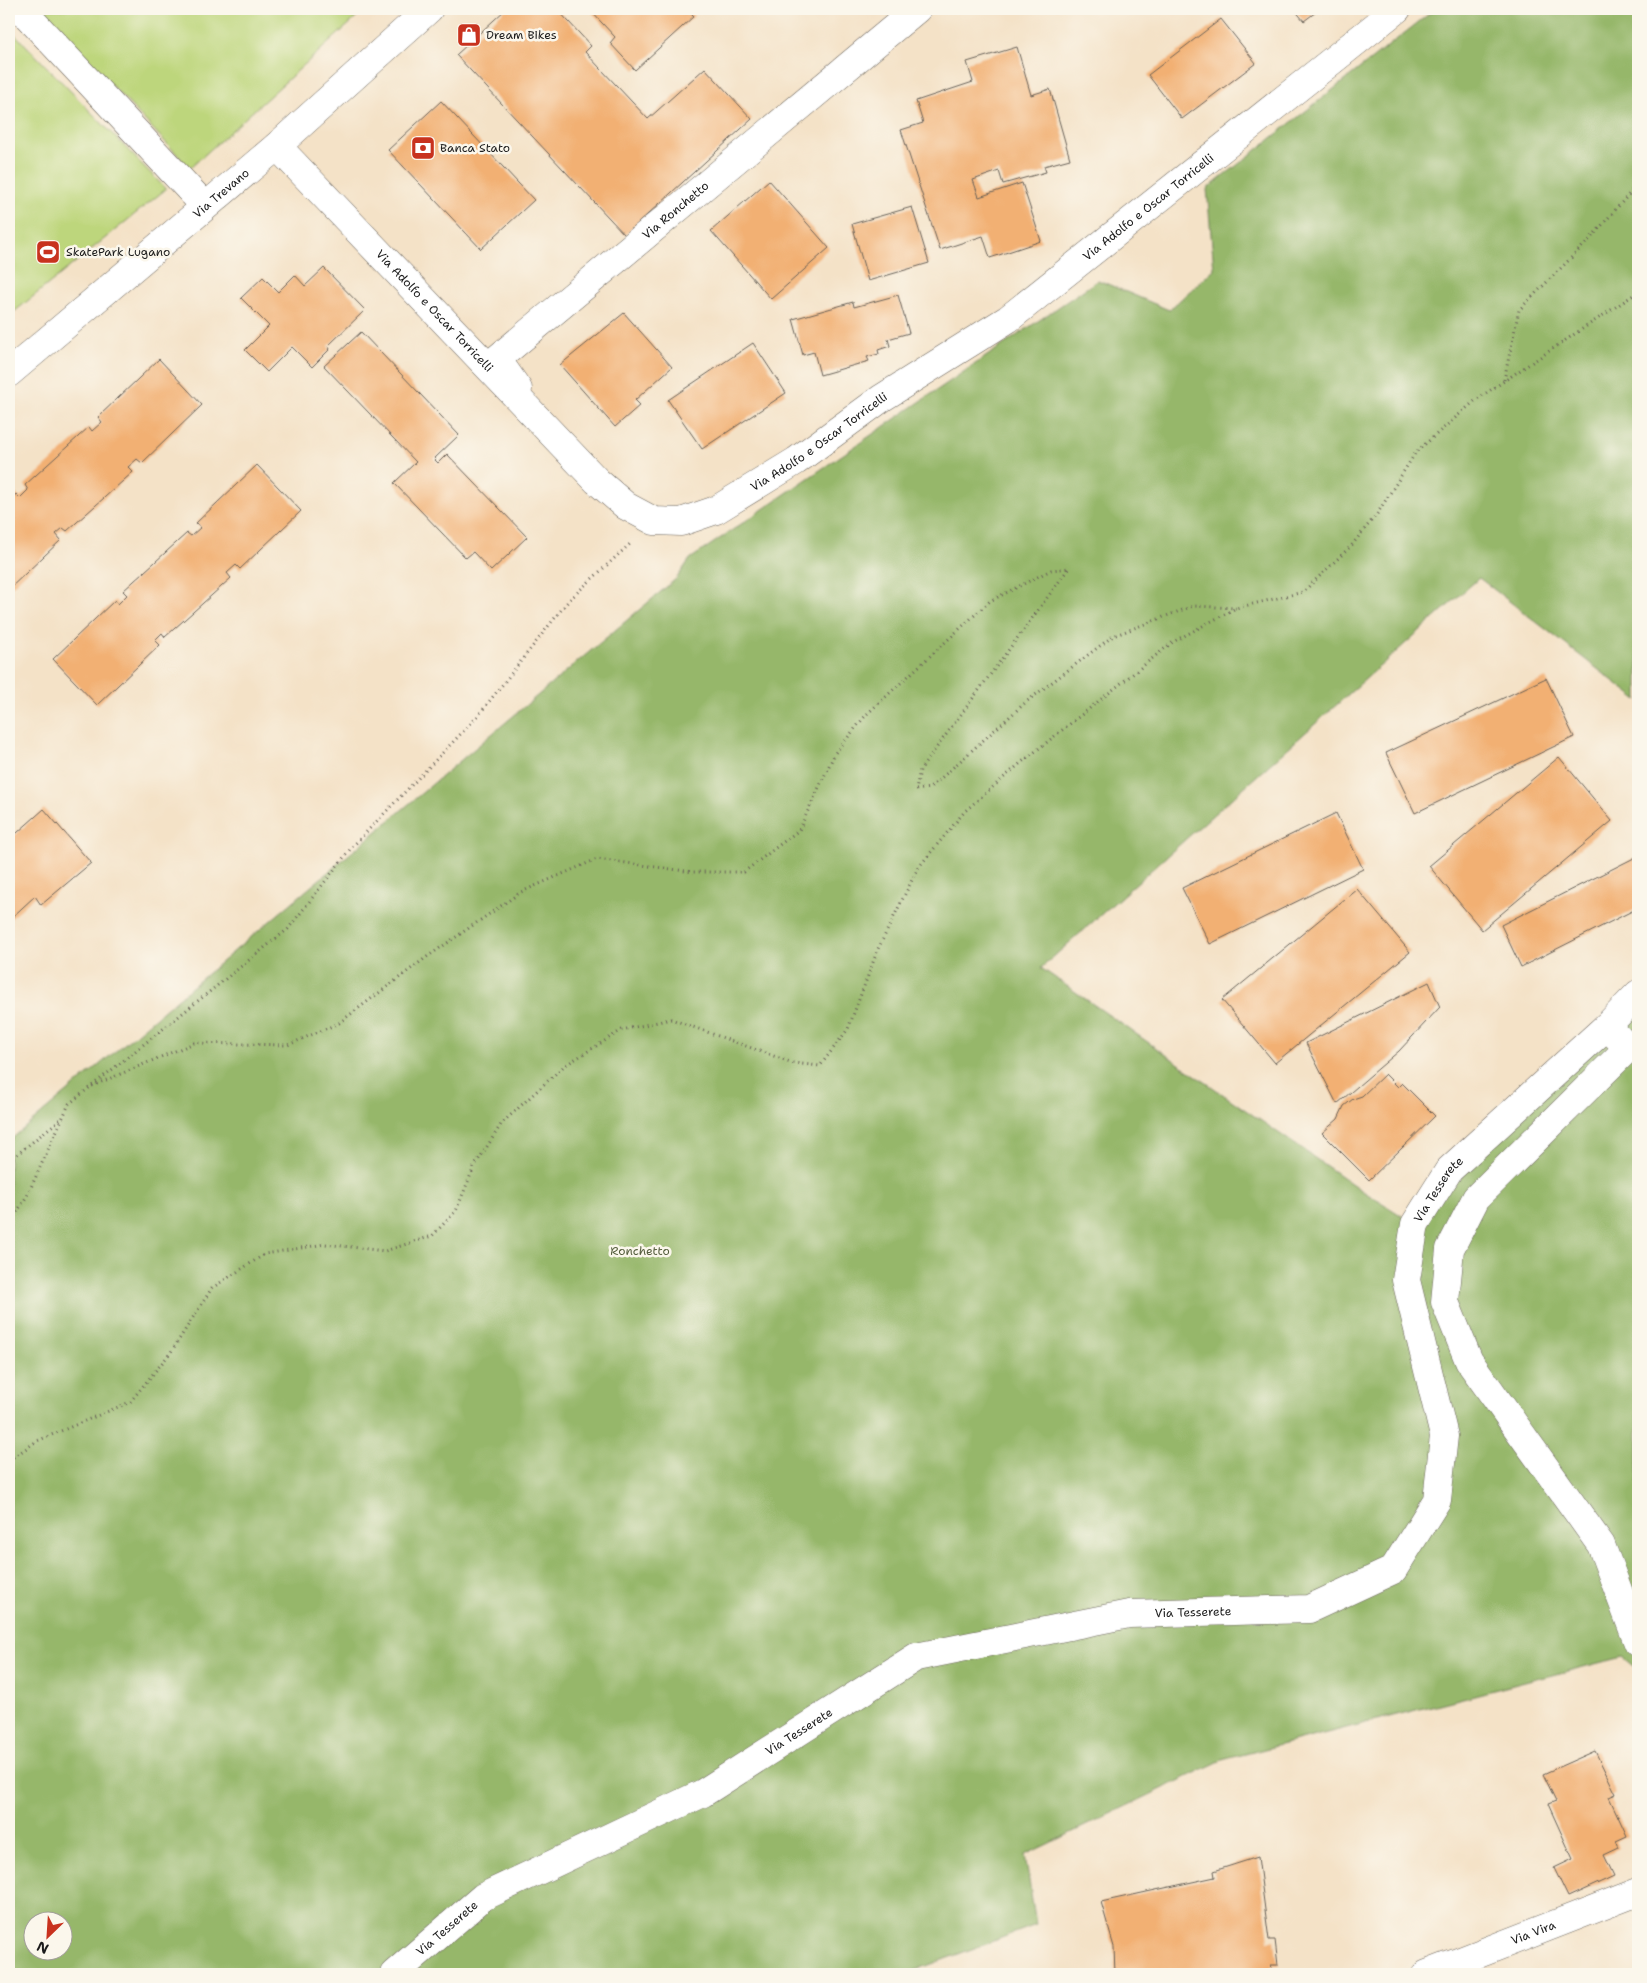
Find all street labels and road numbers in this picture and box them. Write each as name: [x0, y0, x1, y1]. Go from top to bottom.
street label: Via Adolfo e Oscar Torricelli: [1080, 150, 1217, 264]
street label: Via Trevano: [190, 165, 253, 222]
street label: Via Ronchetto: [639, 178, 712, 243]
street label: Via Adolfo e Oscar Torricelli: [372, 246, 497, 375]
street label: Via Adolfo e Oscar Torricelli: [748, 389, 890, 495]
street label: Via Tesserete: [1410, 1153, 1467, 1225]
street label: Via Tesserete: [1154, 1603, 1232, 1621]
street label: Via Tesserete: [762, 1704, 836, 1759]
street label: Via Tesserete: [413, 1897, 481, 1959]
street label: Via Vira: [1509, 1917, 1558, 1949]

